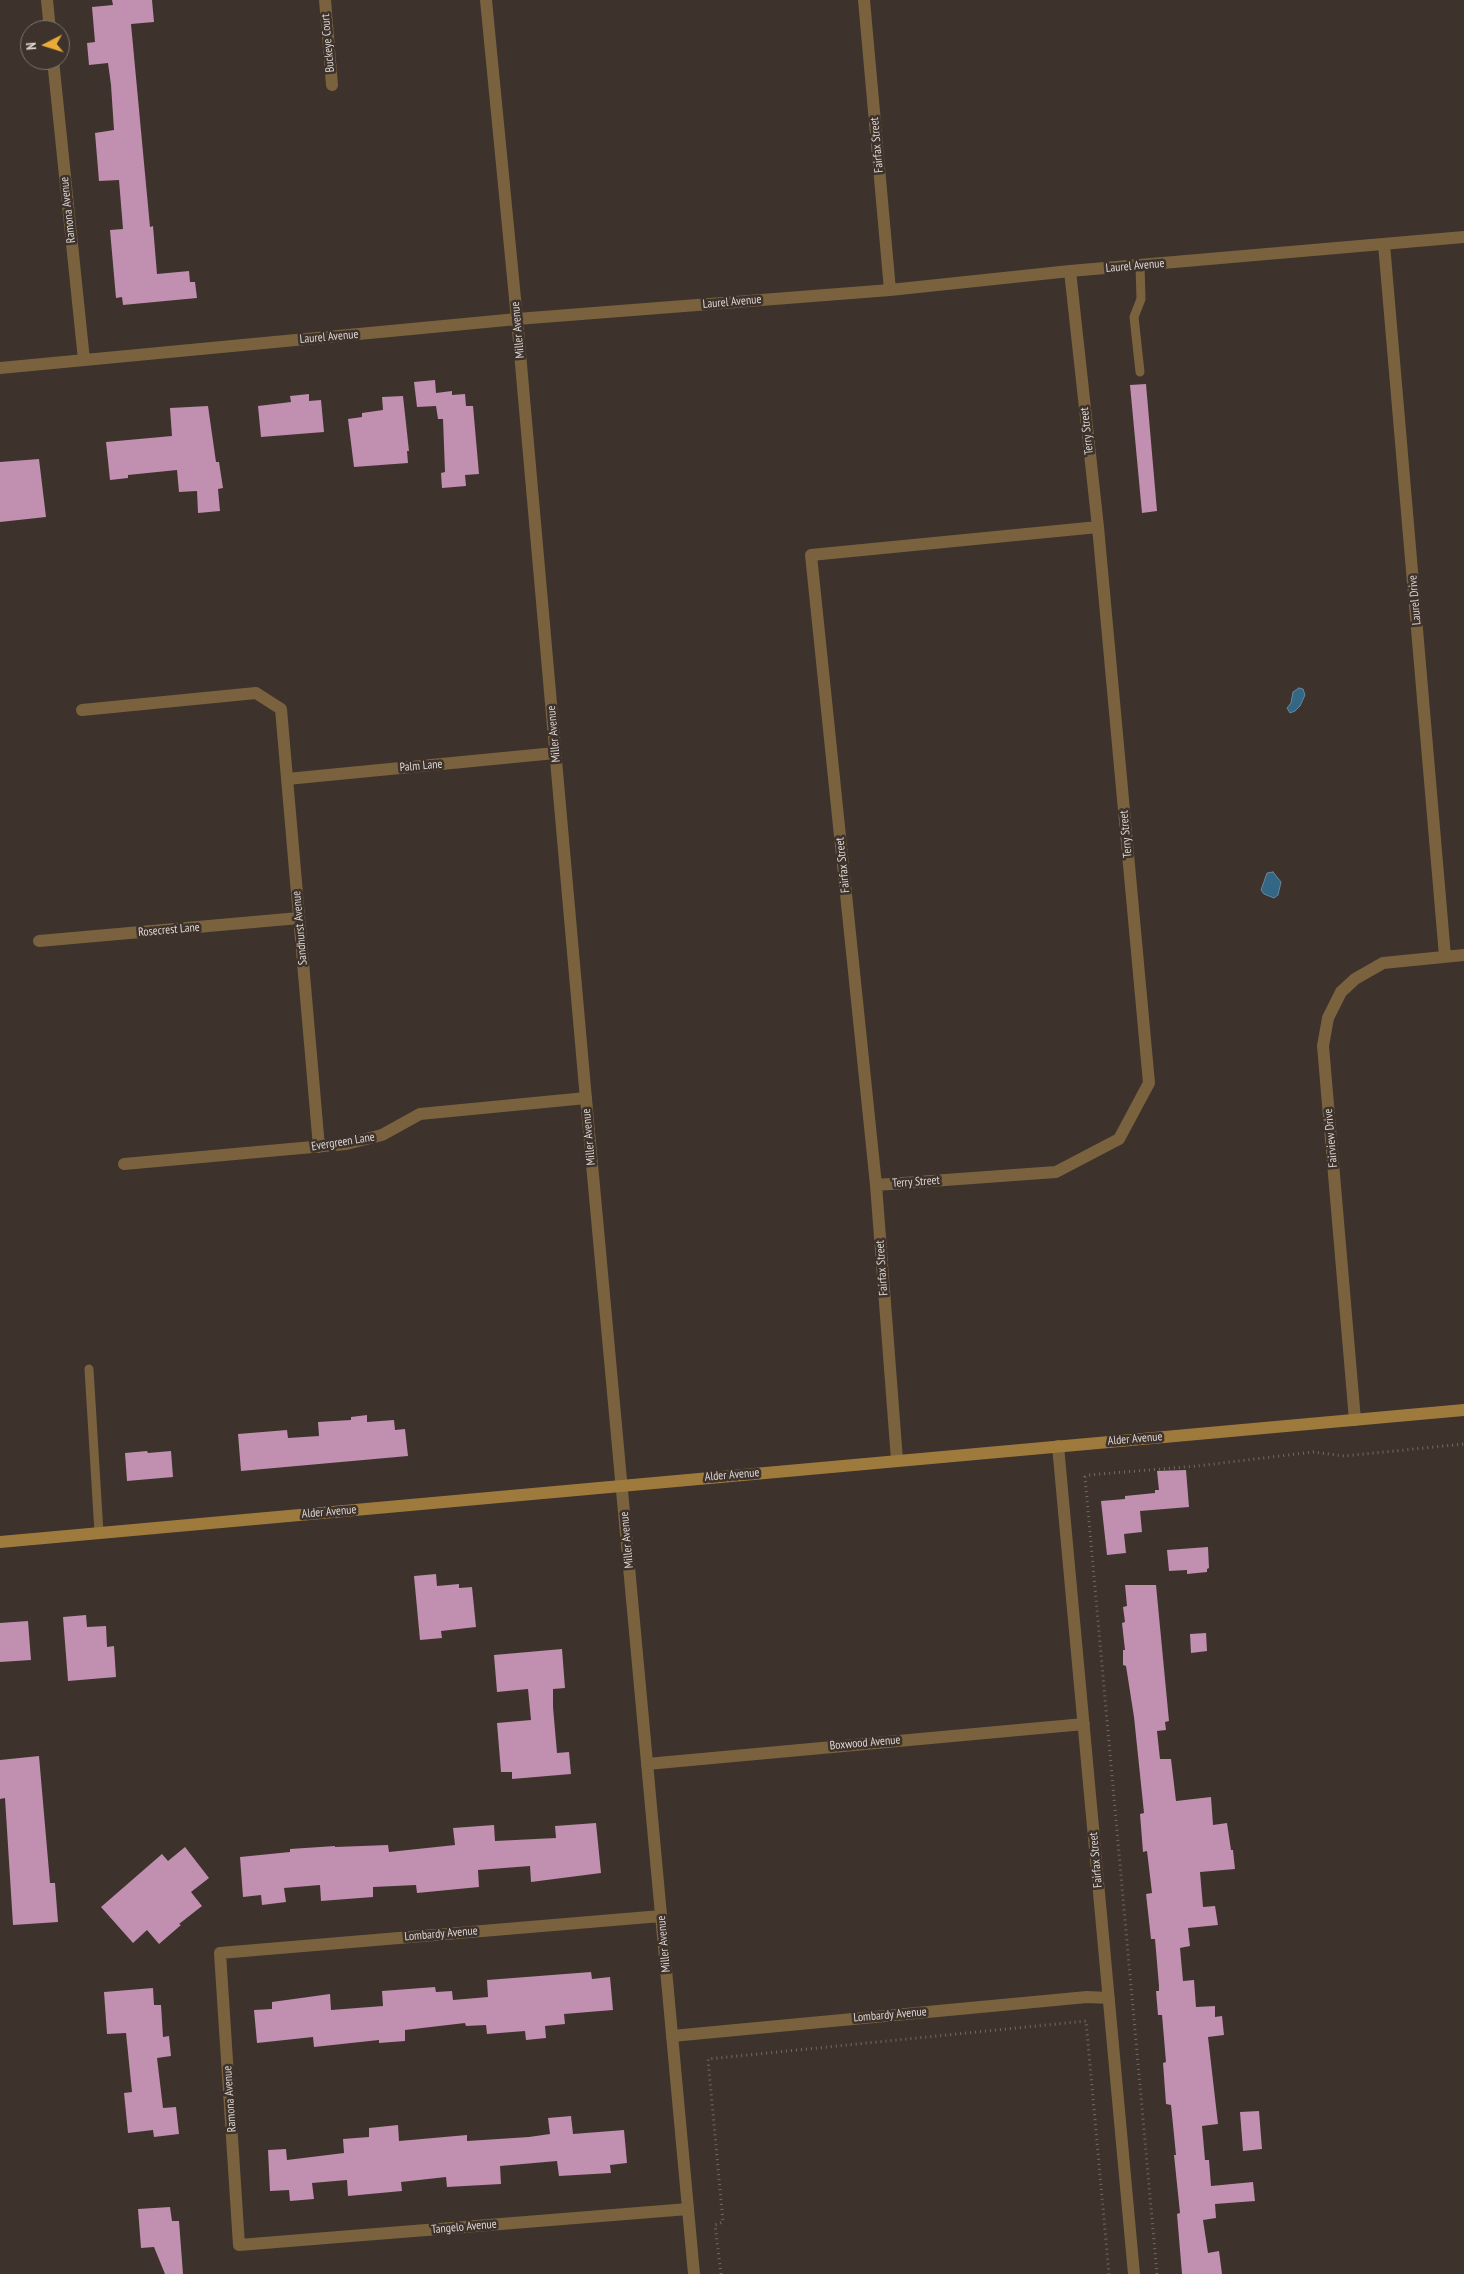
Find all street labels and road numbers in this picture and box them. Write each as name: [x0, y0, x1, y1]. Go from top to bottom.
street label: Buckeye Court: [318, 13, 338, 73]
street label: Fairfax Street: [867, 117, 887, 173]
street label: Ramona Avenue: [57, 176, 79, 244]
street label: Laurel Avenue: [1105, 256, 1165, 276]
street label: Laurel Avenue: [702, 292, 762, 312]
street label: Miller Avenue: [508, 301, 528, 359]
street label: Laurel Avenue: [299, 327, 359, 347]
street label: Terry Street: [1077, 407, 1097, 455]
street label: Laurel Drive: [1406, 574, 1424, 626]
street label: Miller Avenue: [544, 705, 564, 763]
street label: Palm Lane: [399, 757, 443, 775]
street label: Terry Street: [1117, 810, 1135, 858]
street label: Fairfax Street: [833, 836, 853, 894]
street label: Sandhurst Avenue: [290, 890, 310, 966]
street label: Rosecrest Lane: [138, 920, 200, 940]
street label: Miller Avenue: [579, 1108, 599, 1166]
street label: Fairview Drive: [1321, 1108, 1341, 1168]
street label: Evergreen Lane: [310, 1130, 376, 1154]
street label: Terry Street: [892, 1173, 940, 1191]
street label: Fairfax Street: [873, 1240, 891, 1296]
street label: Alder Avenue: [1107, 1429, 1163, 1449]
street label: Alder Avenue: [704, 1465, 760, 1485]
street label: Alder Avenue: [301, 1502, 357, 1522]
street label: Miller Avenue: [617, 1511, 637, 1569]
street label: Boxwood Avenue: [829, 1733, 901, 1753]
street label: Fairfax Street: [1086, 1832, 1106, 1888]
street label: Miller Avenue: [654, 1915, 674, 1973]
street label: Lombardy Avenue: [404, 1924, 478, 1944]
street label: Lombardy Avenue: [853, 2005, 927, 2025]
street label: Ramona Avenue: [220, 2065, 240, 2133]
street label: Tangelo Avenue: [431, 2217, 497, 2237]

